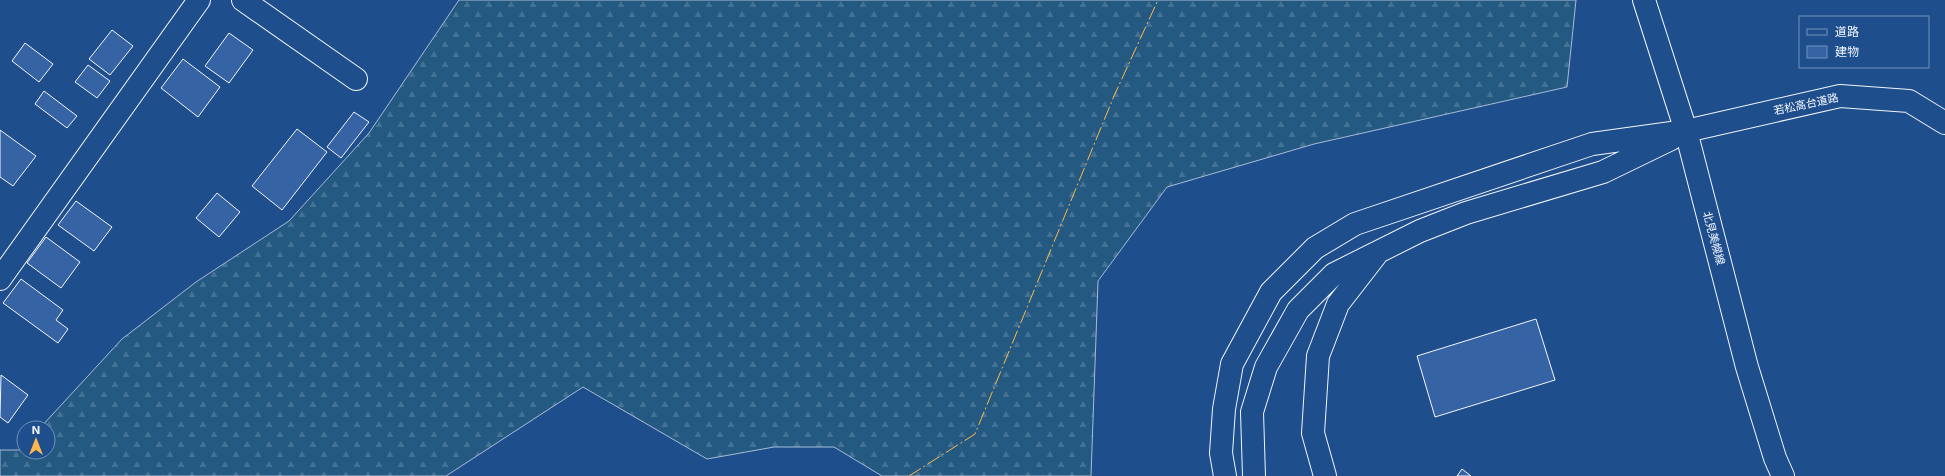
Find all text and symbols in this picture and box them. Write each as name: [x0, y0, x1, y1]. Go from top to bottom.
legend: [1799, 16, 1929, 68]
text: 道路: [1835, 24, 1859, 39]
text: 建物: [1835, 44, 1859, 59]
street label: 若松高台道路: [1772, 90, 1840, 118]
street label: 北見美幌線: [1700, 210, 1728, 266]
north arrow: [16, 420, 56, 460]
text: N: [32, 423, 40, 437]

